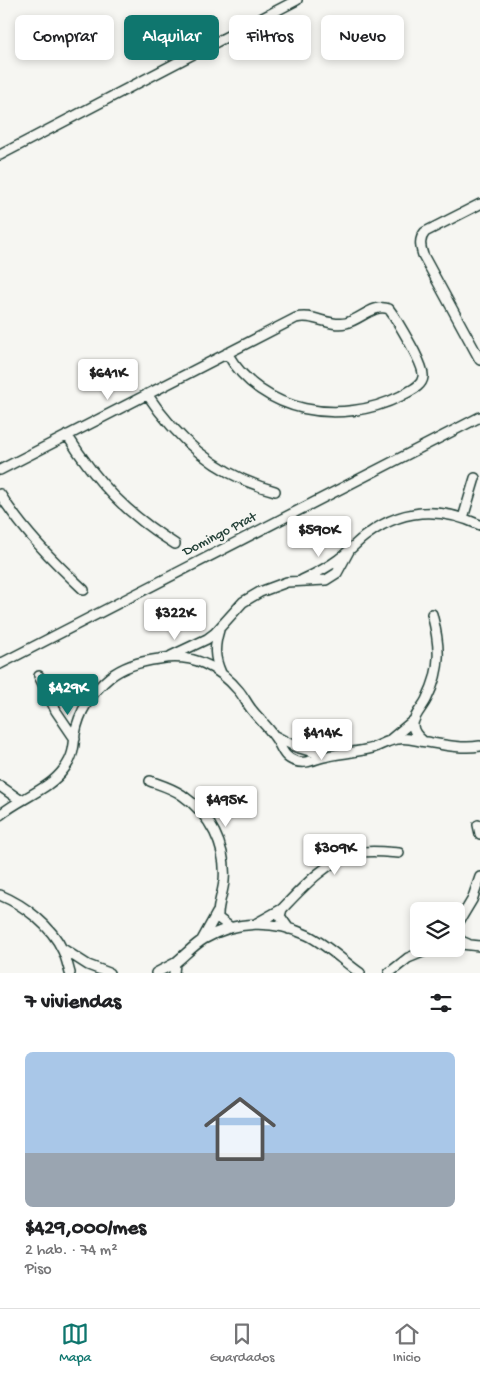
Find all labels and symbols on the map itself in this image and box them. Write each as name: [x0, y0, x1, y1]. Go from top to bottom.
pin: $641K: [73, 358, 143, 401]
street label: Domingo Prat: [179, 509, 261, 561]
pin: $590K: [284, 516, 354, 558]
pin: $322K: [140, 598, 210, 641]
pin: $429K: [33, 674, 103, 716]
pin: $414K: [287, 718, 357, 761]
pin: $495K: [191, 786, 261, 828]
pin: $309K: [300, 834, 370, 876]

